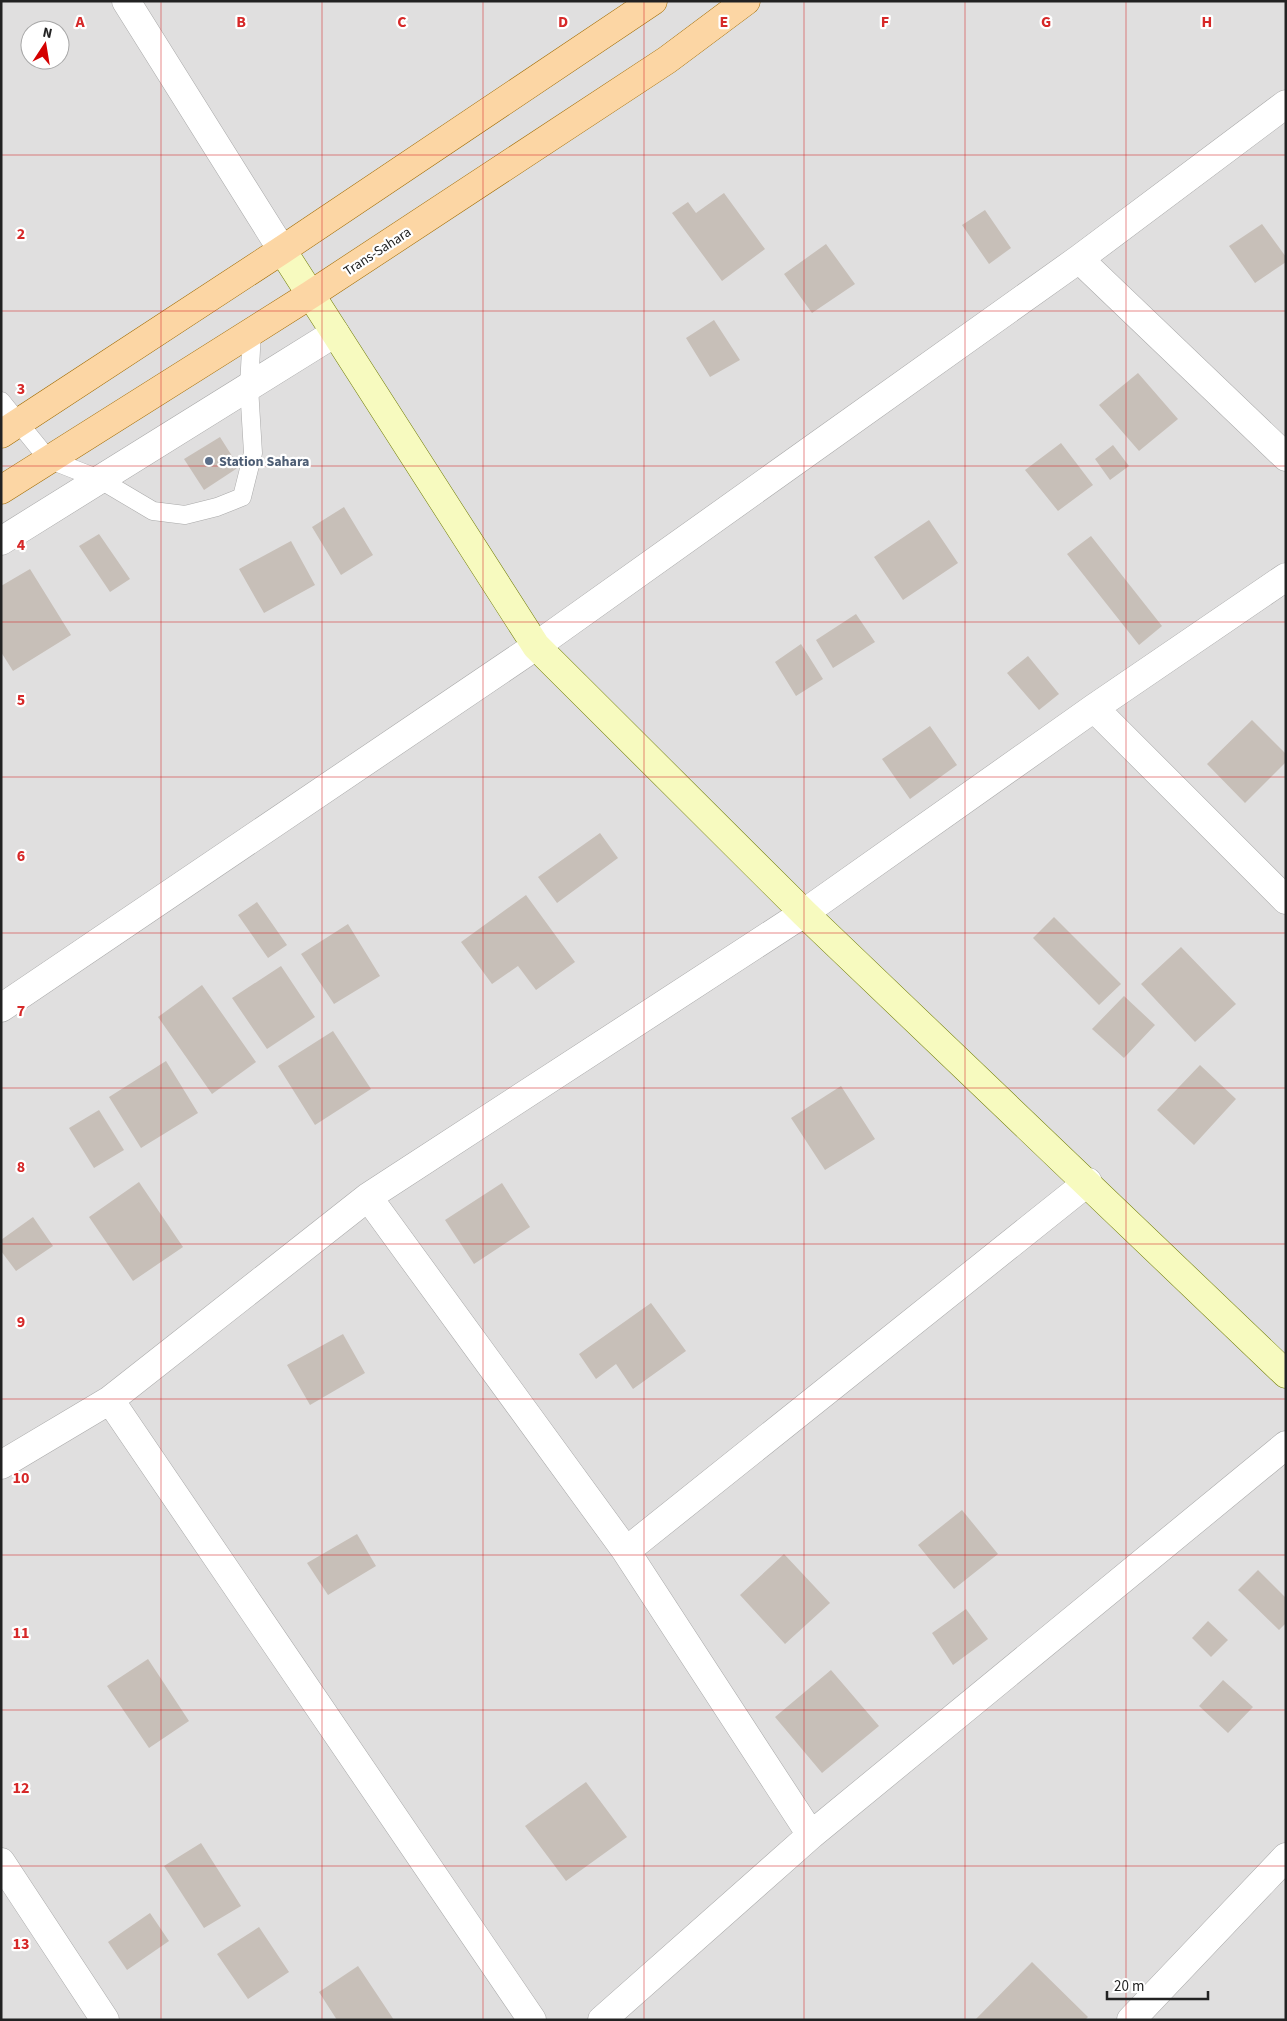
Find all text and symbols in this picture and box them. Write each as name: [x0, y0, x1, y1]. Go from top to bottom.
text: A: [74, 11, 85, 33]
text: B: [236, 11, 246, 33]
text: C: [397, 11, 407, 33]
text: D: [558, 11, 568, 33]
text: E: [720, 11, 728, 33]
text: F: [881, 11, 889, 33]
text: G: [1041, 11, 1051, 33]
text: H: [1202, 11, 1212, 33]
north arrow: [20, 20, 70, 70]
text: N: [41, 23, 54, 44]
street label: Trans-Sahara: [340, 222, 415, 281]
text: 2: [17, 223, 25, 245]
text: 3: [17, 378, 25, 400]
place label: Station Sahara: [219, 452, 309, 472]
marker: Station Sahara: [203, 455, 215, 467]
text: 4: [17, 534, 26, 556]
text: 5: [17, 689, 25, 711]
text: 6: [17, 845, 25, 867]
text: 7: [17, 1000, 25, 1022]
text: 8: [17, 1156, 25, 1178]
text: 9: [17, 1311, 25, 1333]
text: 10: [13, 1467, 29, 1489]
text: 11: [13, 1622, 29, 1644]
text: 12: [13, 1777, 29, 1799]
text: 13: [13, 1933, 29, 1955]
scale bar: [1107, 1968, 1208, 2000]
text: 20 m: [1114, 1976, 1144, 1997]

